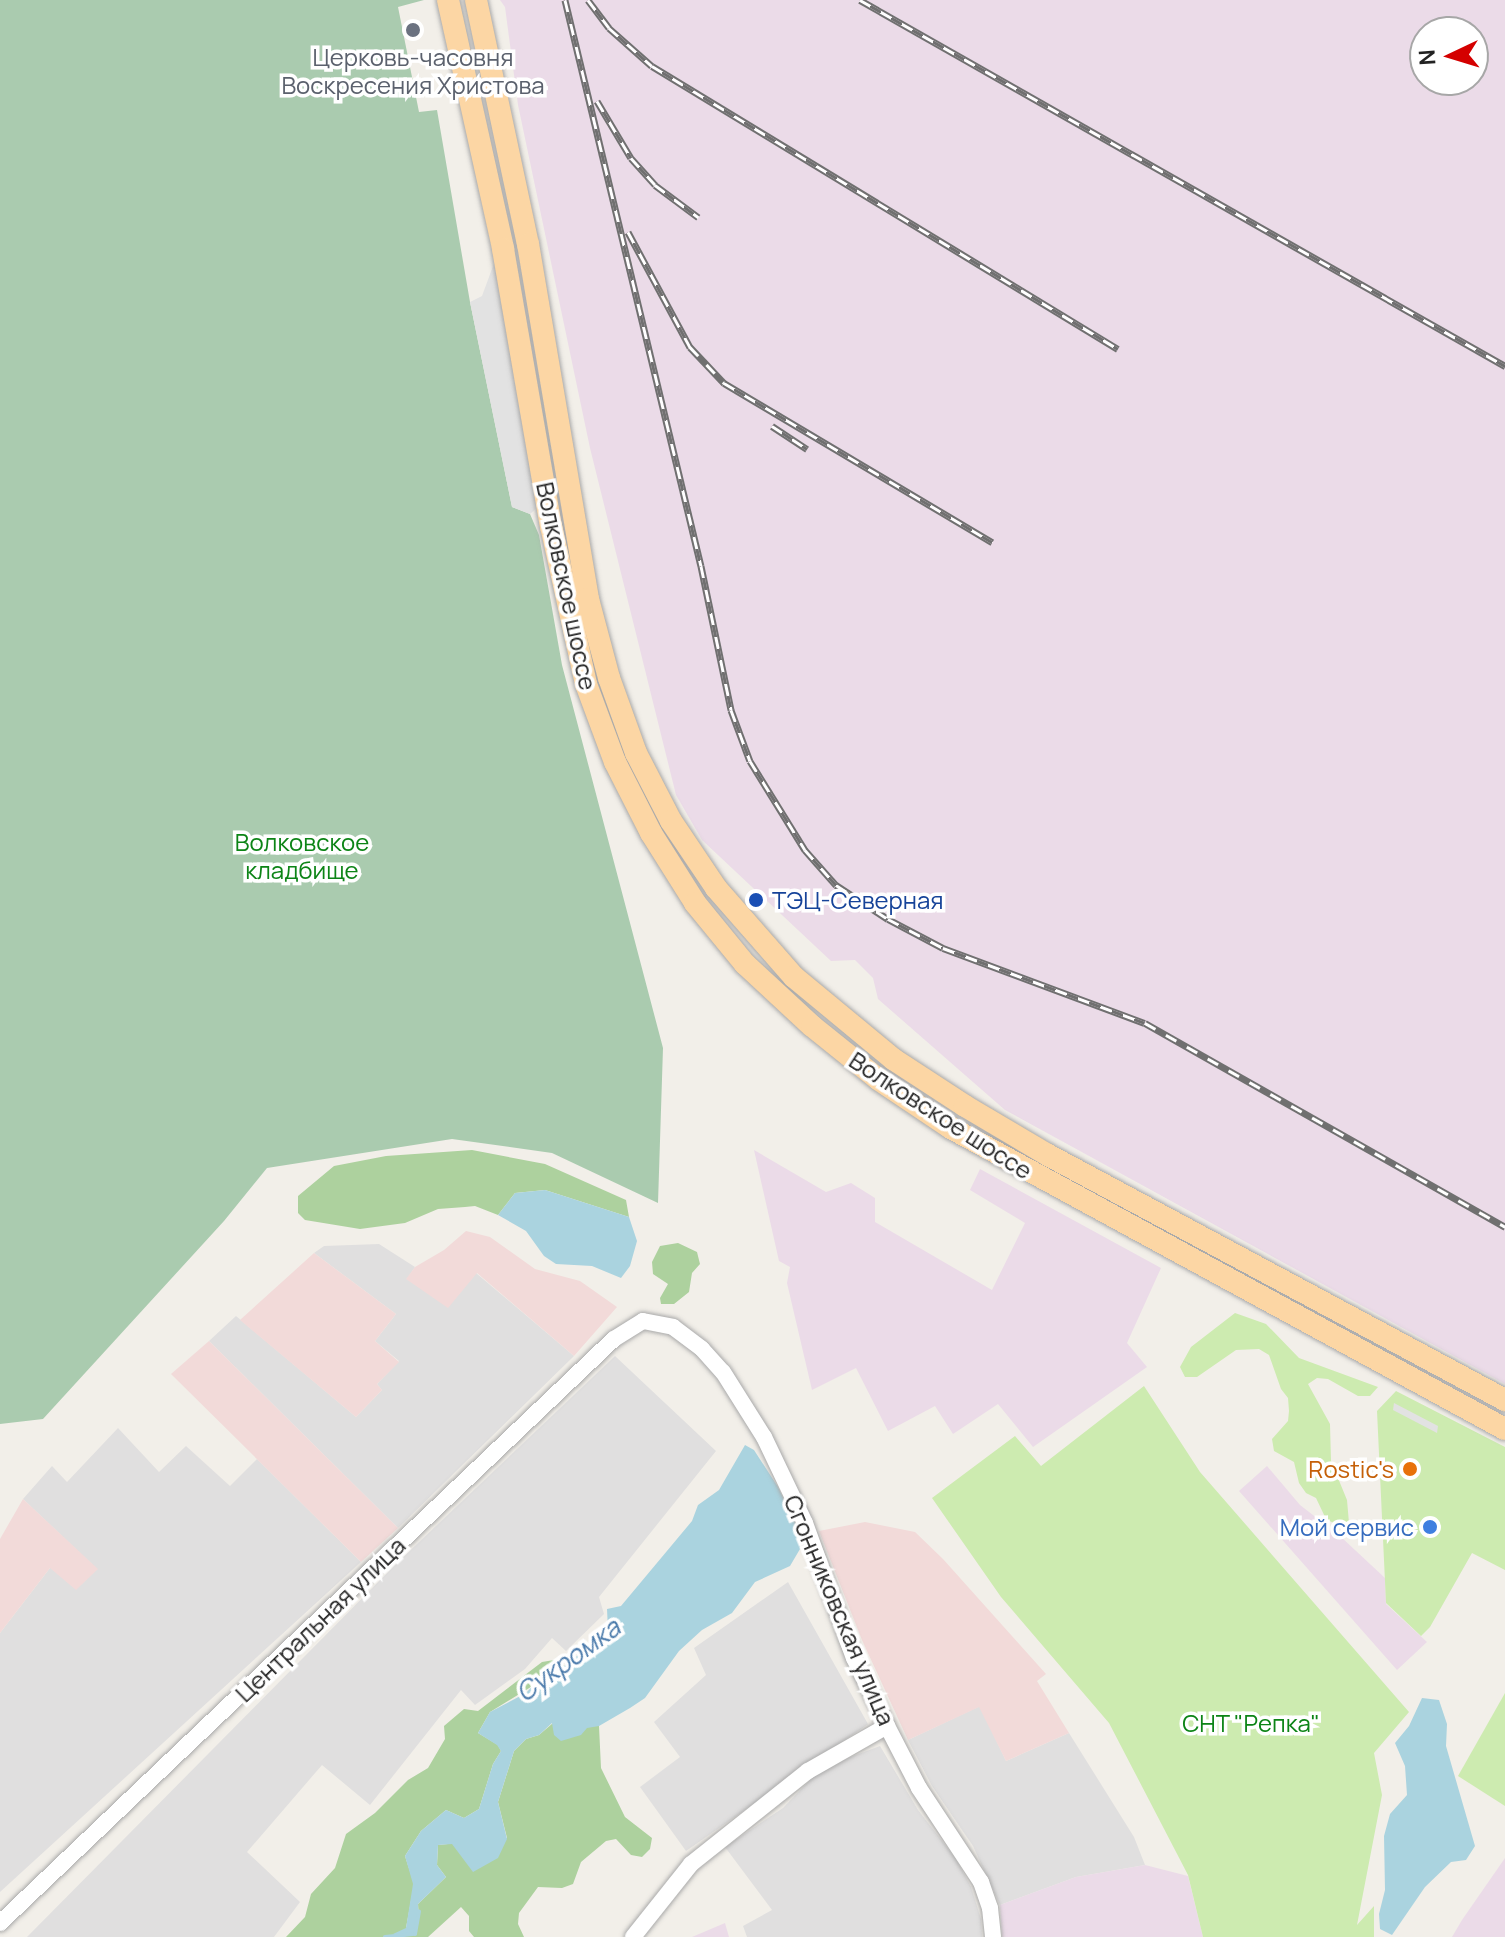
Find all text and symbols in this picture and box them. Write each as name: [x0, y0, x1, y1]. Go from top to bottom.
north arrow: [1409, 16, 1489, 96]
marker: Церковь-часовня Воскресения Христова: [404, 21, 422, 39]
place label: Церковь-часовня Воскресения Христова: [281, 43, 545, 99]
text: N: [1412, 49, 1443, 66]
street label: Волковское шоссе: [531, 479, 603, 693]
park label: Волковское кладбище: [235, 828, 369, 884]
place label: ТЭЦ-Северная: [772, 886, 944, 914]
marker: ТЭЦ-Северная: [747, 891, 765, 909]
street label: Волковское шоссе: [844, 1045, 1038, 1185]
place label: Rostic's: [1308, 1455, 1394, 1483]
marker: Rostic's: [1401, 1460, 1419, 1478]
street label: Сгонниковская улица: [778, 1491, 902, 1729]
place label: Мой сервис: [1280, 1513, 1414, 1541]
marker: Мой сервис: [1421, 1518, 1439, 1536]
street label: Центральная улица: [229, 1531, 411, 1707]
water label: Сукромка: [510, 1612, 626, 1708]
park label: СНТ "Репка": [1182, 1709, 1320, 1737]

